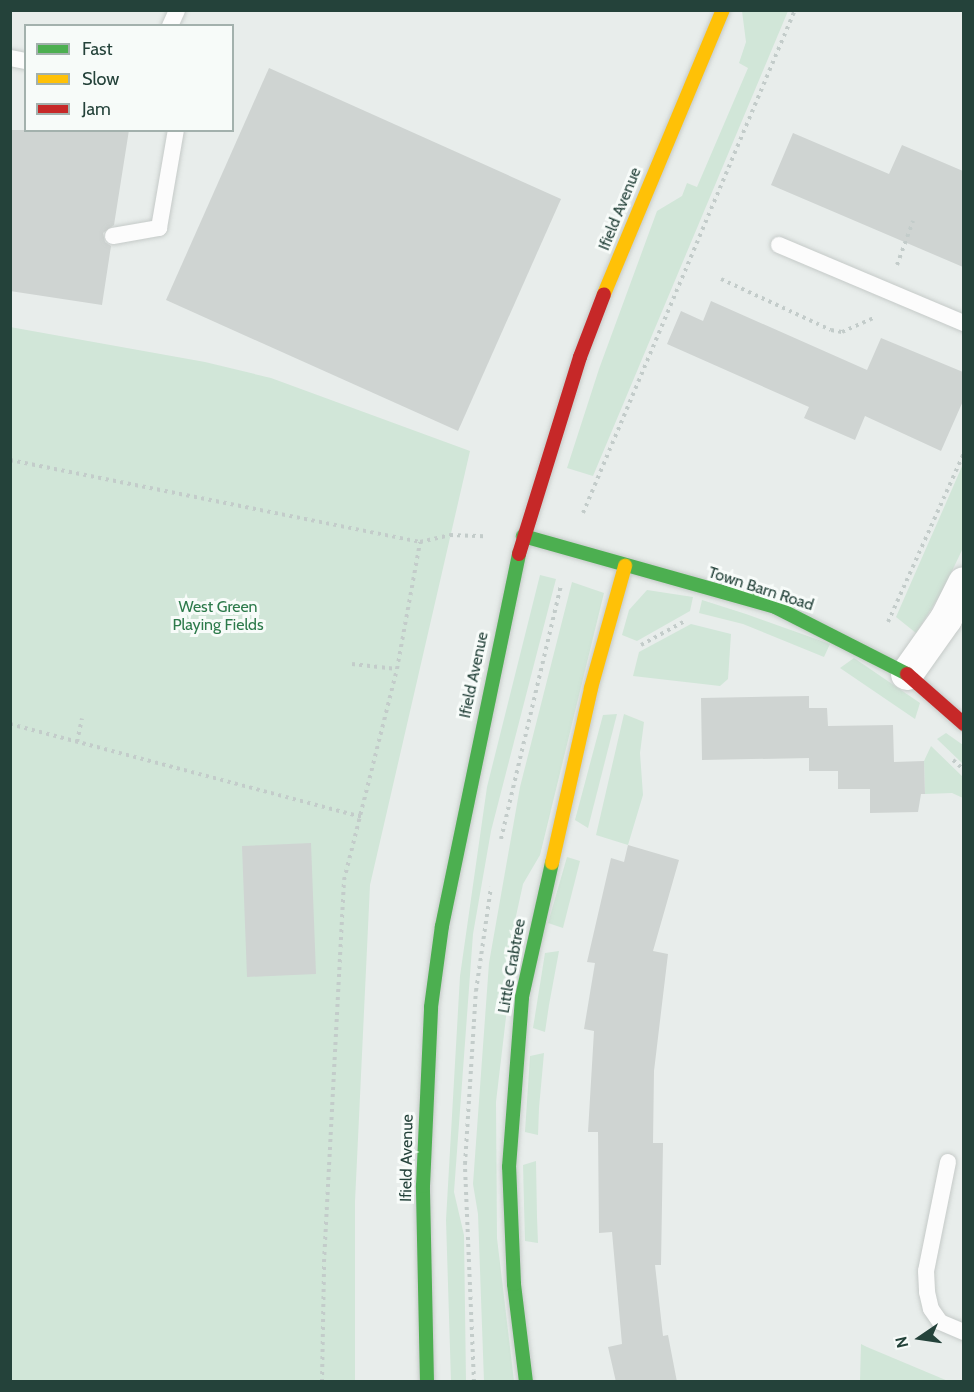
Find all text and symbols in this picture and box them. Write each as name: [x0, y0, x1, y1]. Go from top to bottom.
legend: [24, 24, 234, 132]
text: Fast: [82, 38, 113, 60]
text: Slow: [82, 68, 119, 90]
text: Jam: [82, 98, 111, 120]
street label: Ifield Avenue: [595, 165, 645, 253]
street label: Town Barn Road: [706, 563, 816, 615]
park label: West Green Playing Fields: [172, 597, 264, 635]
street label: Ifield Avenue: [455, 630, 493, 720]
street label: Little Crabtree: [494, 917, 530, 1015]
street label: Ifield Avenue: [397, 1114, 417, 1202]
north arrow: [890, 1308, 950, 1368]
text: N: [891, 1335, 913, 1350]

